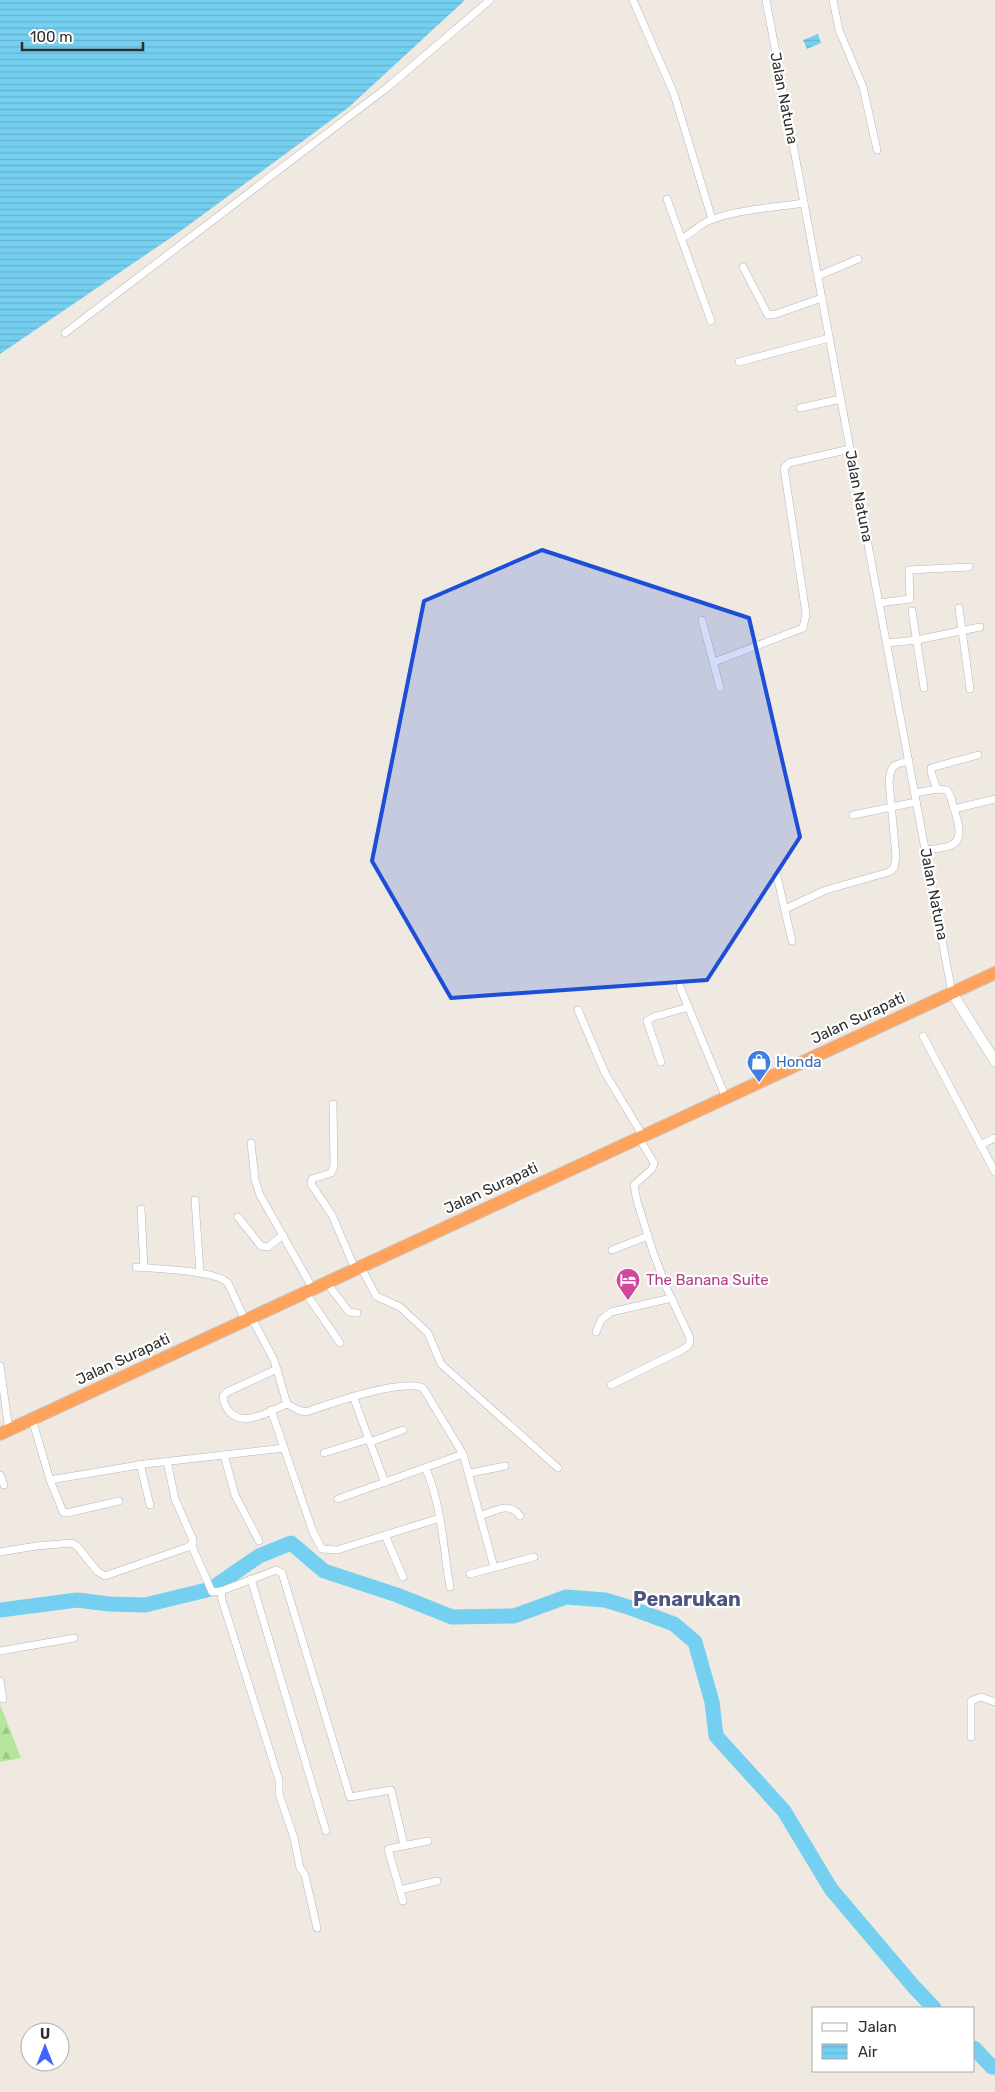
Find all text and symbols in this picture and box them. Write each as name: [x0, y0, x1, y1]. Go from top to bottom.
scale bar: [22, 20, 144, 52]
text: 100 m: [30, 28, 72, 46]
street label: Jalan Natuna: [766, 50, 802, 146]
street label: Jalan Natuna: [841, 448, 877, 544]
street label: Jalan Natuna: [916, 846, 952, 942]
street label: Jalan Surapati: [808, 988, 908, 1048]
shop icon: Honda: [746, 1049, 772, 1083]
place label: Honda: [776, 1053, 822, 1071]
street label: Jalan Surapati: [441, 1158, 541, 1218]
hotel icon: The Banana Suite: [615, 1267, 641, 1301]
place label: The Banana Suite: [646, 1271, 769, 1289]
street label: Jalan Surapati: [73, 1329, 173, 1389]
district label: Penarukan: [633, 1587, 741, 1611]
legend: [812, 2007, 975, 2072]
text: Jalan: [858, 2018, 897, 2036]
north arrow: [20, 2022, 70, 2072]
text: U: [40, 2026, 50, 2043]
text: Air: [858, 2043, 878, 2061]

